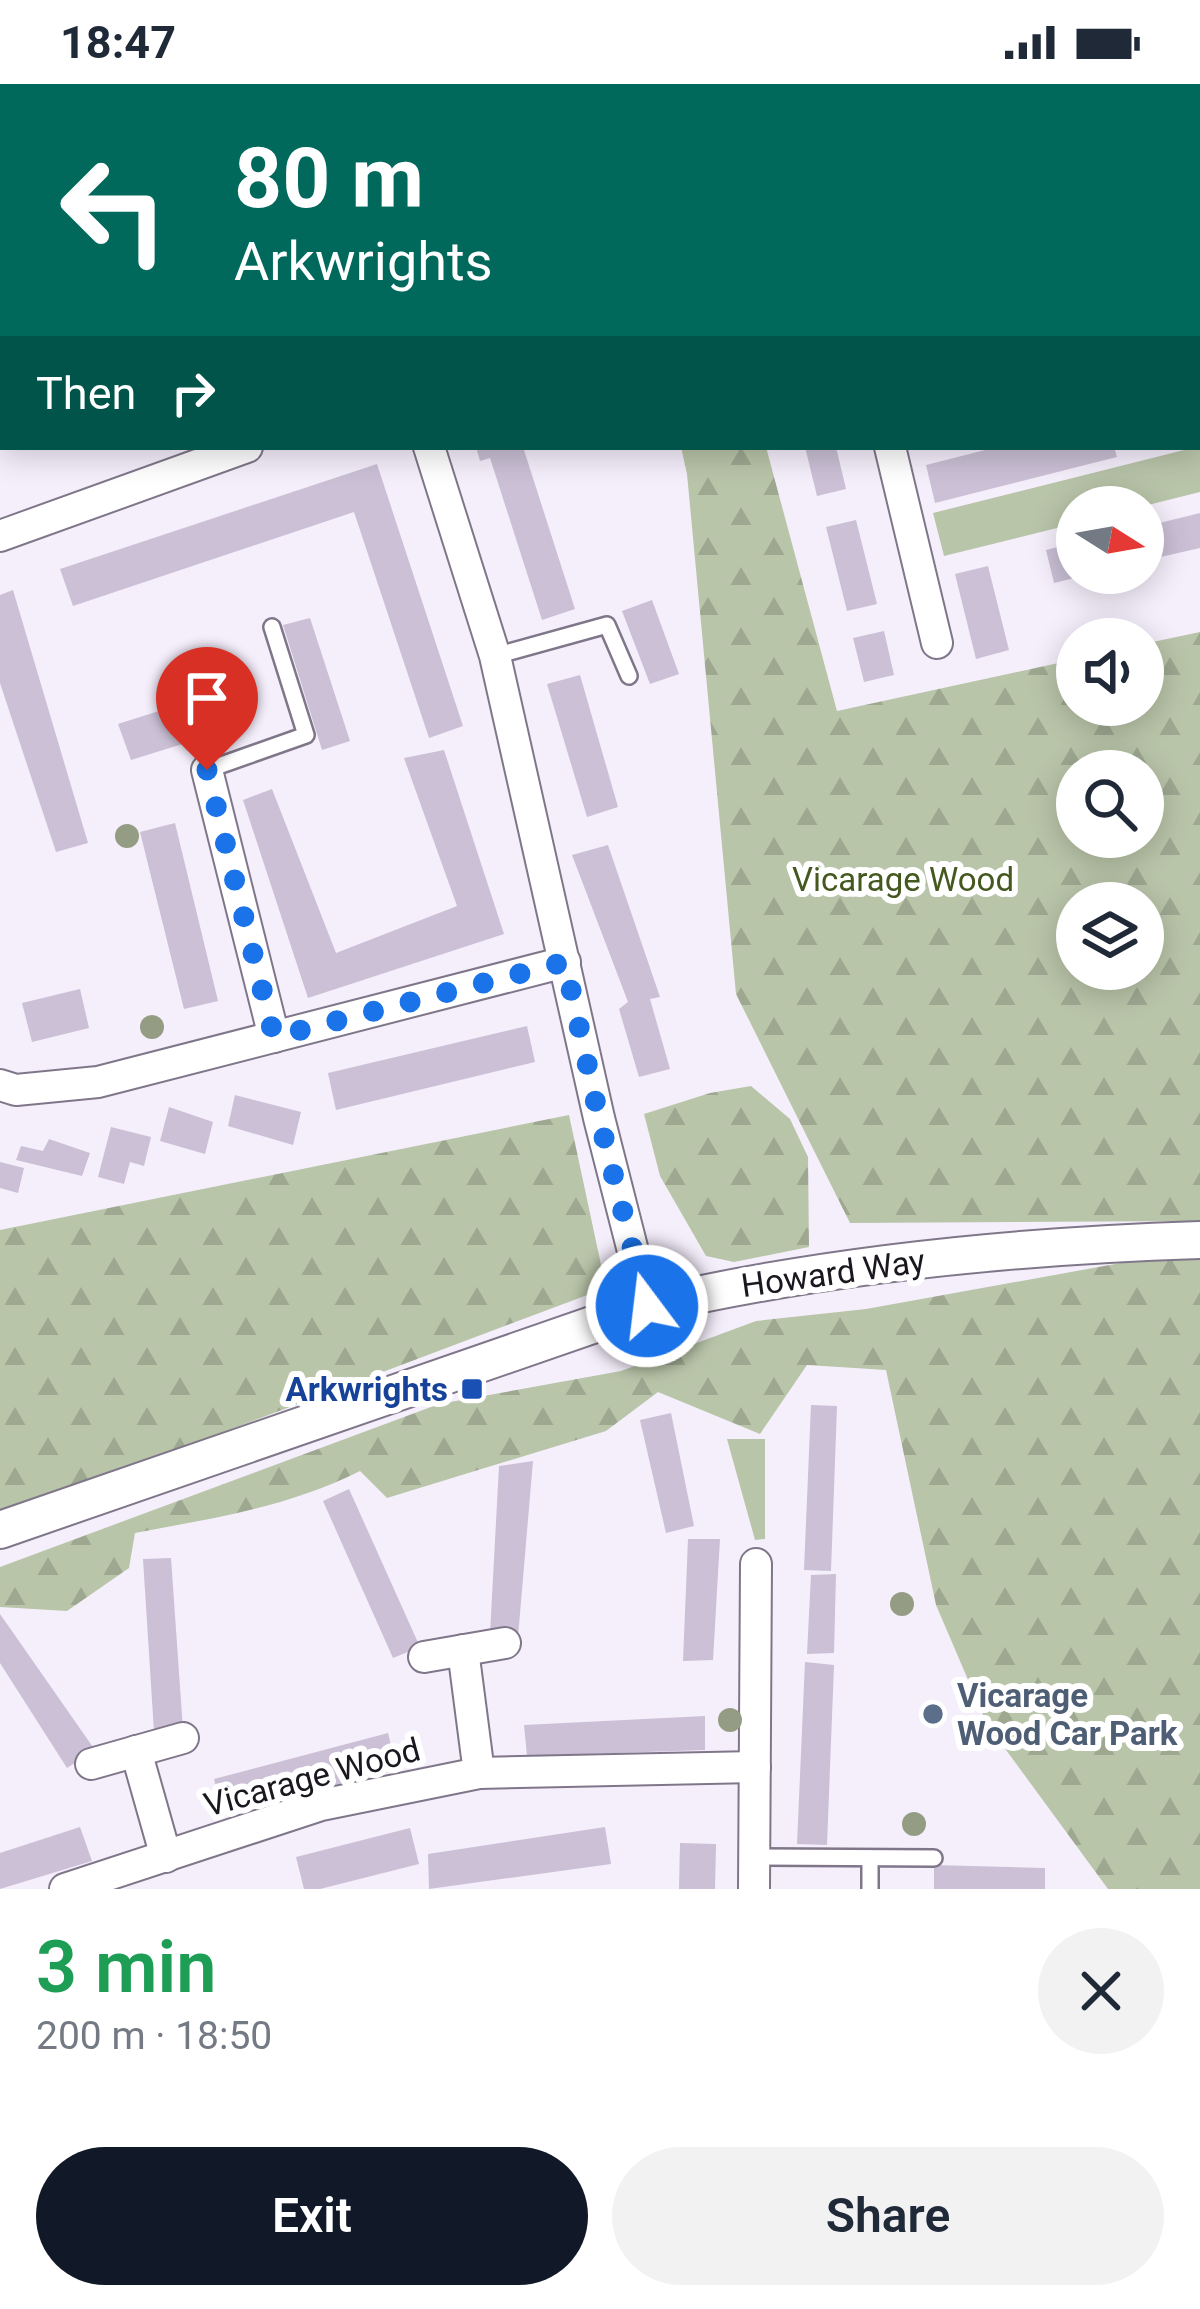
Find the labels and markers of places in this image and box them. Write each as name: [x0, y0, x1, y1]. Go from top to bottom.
pin: [156, 647, 258, 770]
place label: Arkwrights: [286, 1370, 448, 1409]
marker: Arkwrights: [459, 1376, 485, 1402]
place label: Vicarage Wood Car Park: [957, 1676, 1178, 1753]
marker: Vicarage Wood Car Park: [920, 1701, 946, 1727]

